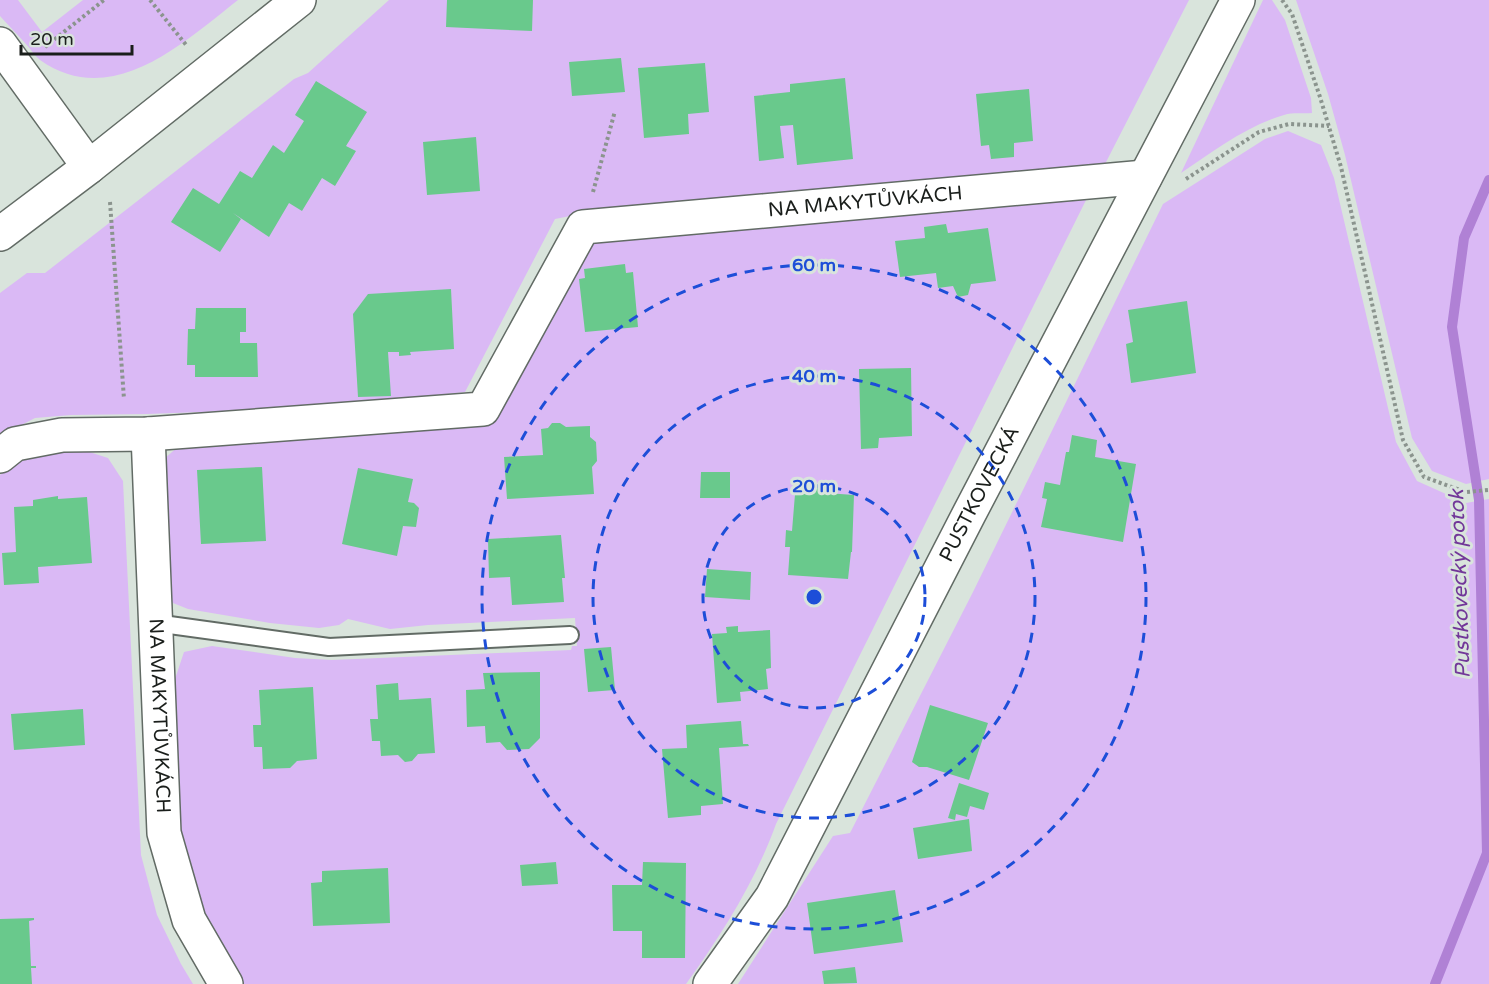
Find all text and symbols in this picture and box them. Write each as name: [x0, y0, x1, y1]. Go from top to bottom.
scale bar: [21, 18, 132, 56]
text: 20 m: [30, 28, 74, 50]
street label: NA MAKYTŮVKÁCH: [767, 181, 964, 223]
text: 60 m: [792, 254, 836, 276]
text: 40 m: [792, 365, 836, 387]
street label: PUSTKOVECKÁ: [934, 422, 1025, 566]
text: 20 m: [792, 475, 836, 497]
water label: Pustkovecký potok: [1444, 488, 1476, 679]
centre of rings: [804, 587, 824, 607]
street label: NA MAKYTŮVKÁCH: [143, 618, 175, 814]

